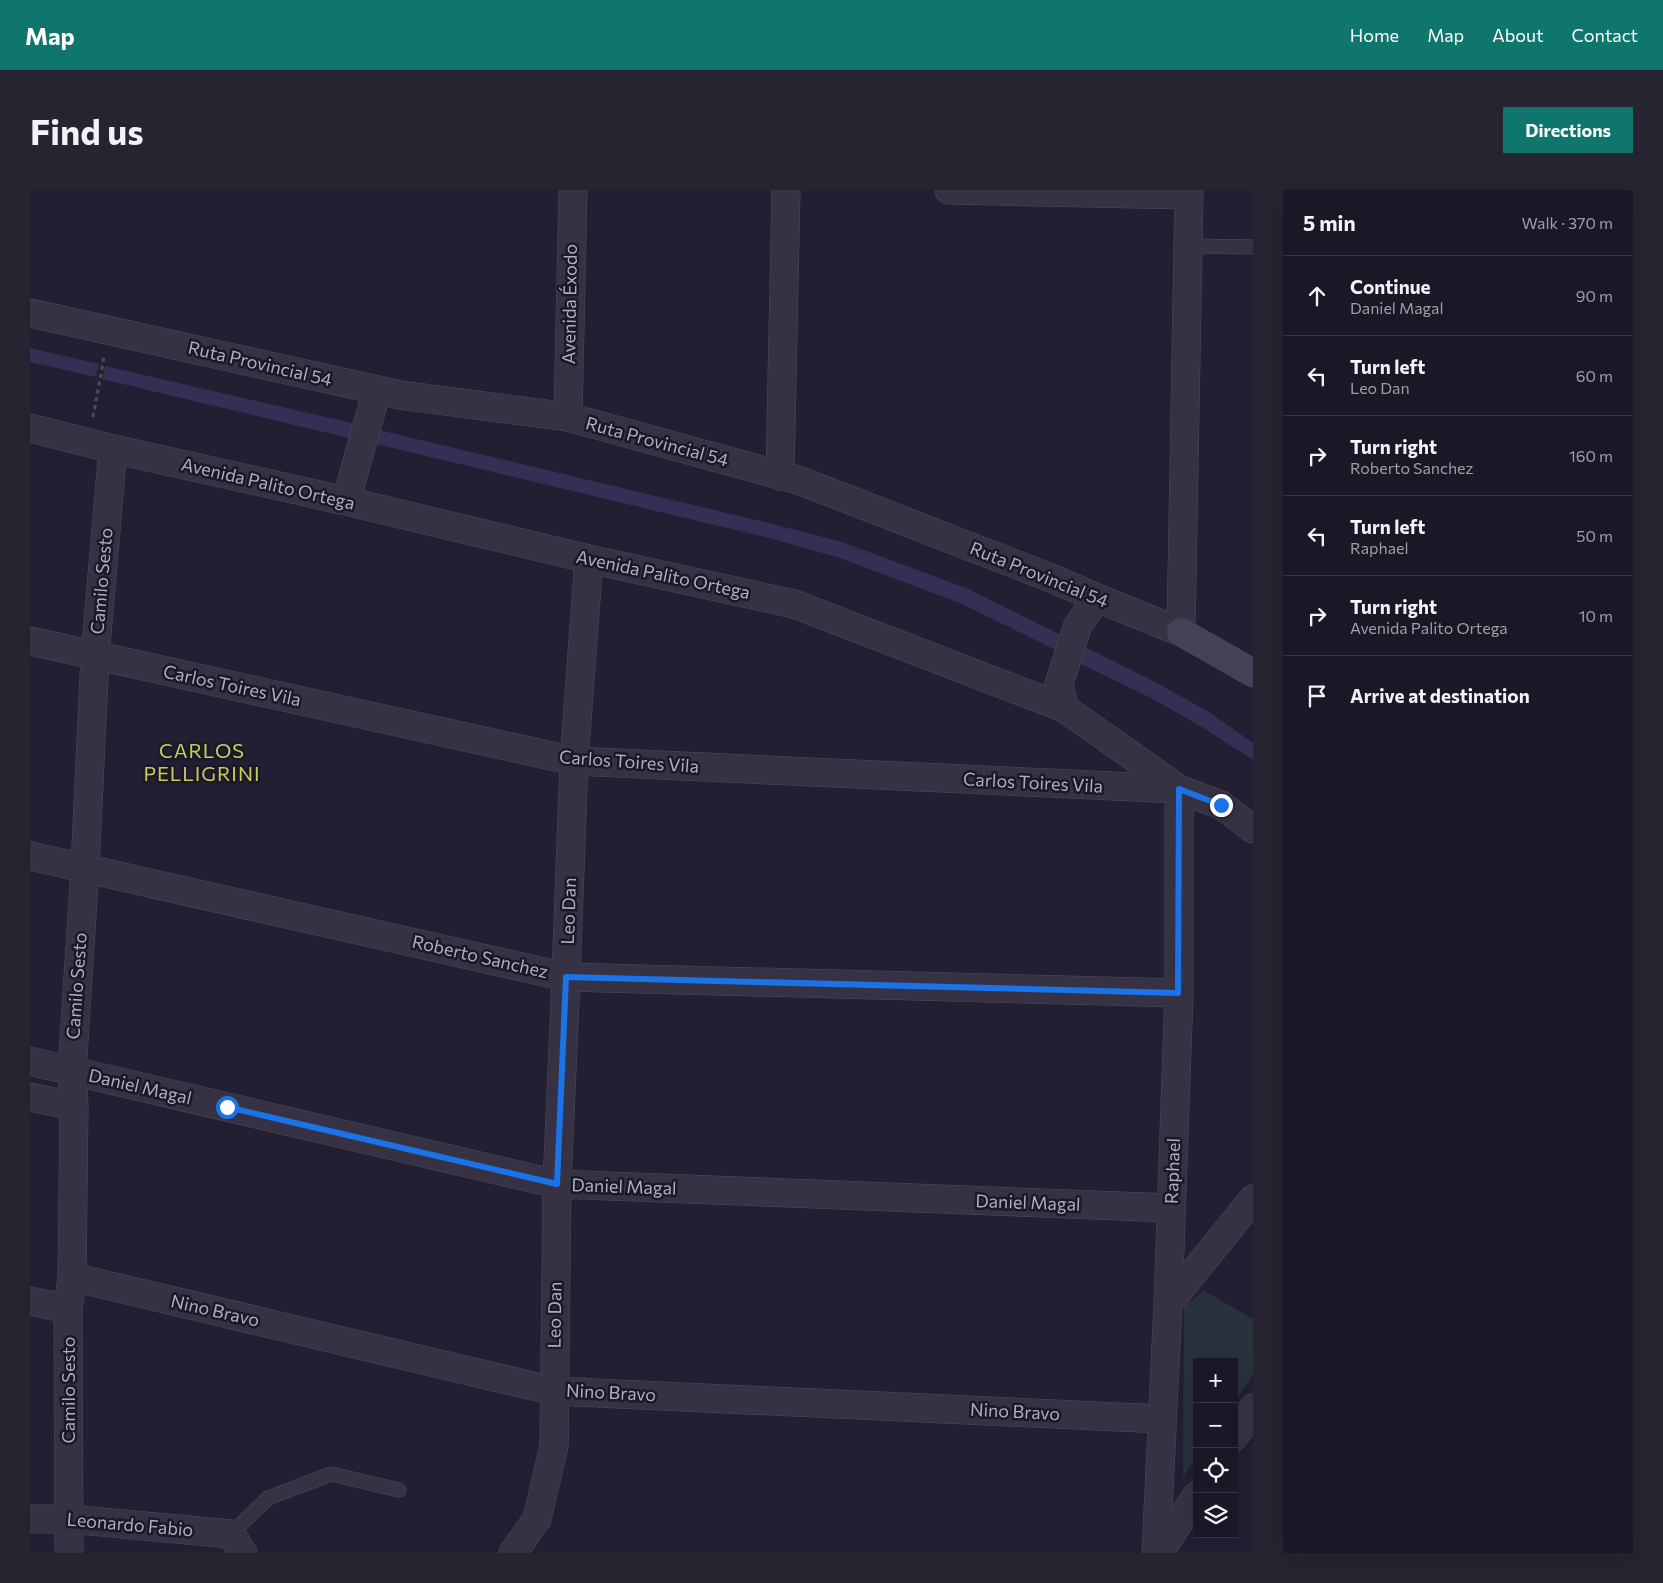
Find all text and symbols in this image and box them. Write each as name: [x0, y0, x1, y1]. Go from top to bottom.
text: Map: [25, 21, 75, 50]
text: Home: [1350, 24, 1399, 46]
text: Map: [1427, 24, 1464, 46]
text: About: [1492, 24, 1544, 46]
text: Contact: [1572, 24, 1638, 46]
button: Directions: [1503, 107, 1633, 153]
text: Find us: [30, 109, 144, 152]
text: 5 min: [1303, 210, 1356, 235]
text: Walk · 370 m: [1522, 213, 1613, 232]
street label: Avenida Éxodo: [557, 244, 581, 364]
text: Continue: [1350, 275, 1430, 298]
icon: ahead: [1303, 282, 1331, 310]
text: 90 m: [1576, 286, 1613, 305]
text: Daniel Magal: [1350, 298, 1444, 317]
street label: Ruta Provincial 54: [186, 336, 335, 390]
text: Turn left: [1350, 355, 1425, 378]
icon: left: [1303, 362, 1331, 390]
text: 60 m: [1576, 366, 1613, 385]
text: Leo Dan: [1350, 378, 1410, 397]
street label: Ruta Provincial 54: [583, 411, 731, 471]
text: Turn right: [1350, 435, 1437, 458]
icon: right: [1303, 442, 1331, 470]
text: 160 m: [1569, 446, 1613, 465]
street label: Avenida Palito Ortega: [179, 452, 357, 514]
text: Roberto Sanchez: [1350, 458, 1474, 477]
text: Turn left: [1350, 515, 1425, 538]
icon: left: [1303, 522, 1331, 550]
text: 50 m: [1576, 526, 1613, 545]
street label: Camilo Sesto: [85, 527, 117, 635]
street label: Ruta Provincial 54: [967, 536, 1112, 612]
text: Raphael: [1350, 538, 1409, 557]
street label: Avenida Palito Ortega: [574, 545, 752, 603]
text: Turn right: [1350, 595, 1437, 618]
icon: right: [1303, 602, 1331, 630]
text: 10 m: [1579, 606, 1613, 625]
text: Avenida Palito Ortega: [1350, 618, 1508, 637]
street label: Carlos Toires Vila: [161, 660, 303, 710]
icon: arrive: [1303, 682, 1331, 710]
text: Arrive at destination: [1350, 684, 1530, 707]
district label: CARLOS PELLIGRINI: [143, 738, 261, 785]
street label: Carlos Toires Vila: [558, 745, 700, 777]
street label: Carlos Toires Vila: [962, 767, 1104, 797]
route end: [1210, 794, 1233, 817]
street label: Leo Dan: [556, 877, 580, 945]
street label: Roberto Sanchez: [410, 930, 550, 982]
street label: Camilo Sesto: [61, 932, 91, 1040]
street label: Daniel Magal: [86, 1063, 194, 1109]
route start: [216, 1096, 239, 1119]
street label: Raphael: [1160, 1138, 1184, 1204]
street label: Daniel Magal: [571, 1173, 677, 1199]
street label: Daniel Magal: [975, 1189, 1081, 1215]
street label: Leo Dan: [542, 1281, 566, 1349]
street label: Nino Bravo: [169, 1289, 262, 1331]
street label: Camilo Sesto: [57, 1336, 79, 1444]
map controls: [1193, 1358, 1238, 1538]
button: +: [1193, 1358, 1238, 1403]
street label: Nino Bravo: [565, 1379, 657, 1405]
street label: Nino Bravo: [969, 1398, 1061, 1424]
button: −: [1193, 1403, 1238, 1448]
button: locate: [1193, 1448, 1238, 1493]
button: layers: [1193, 1493, 1238, 1538]
street label: Leonardo Fabio: [66, 1508, 194, 1541]

